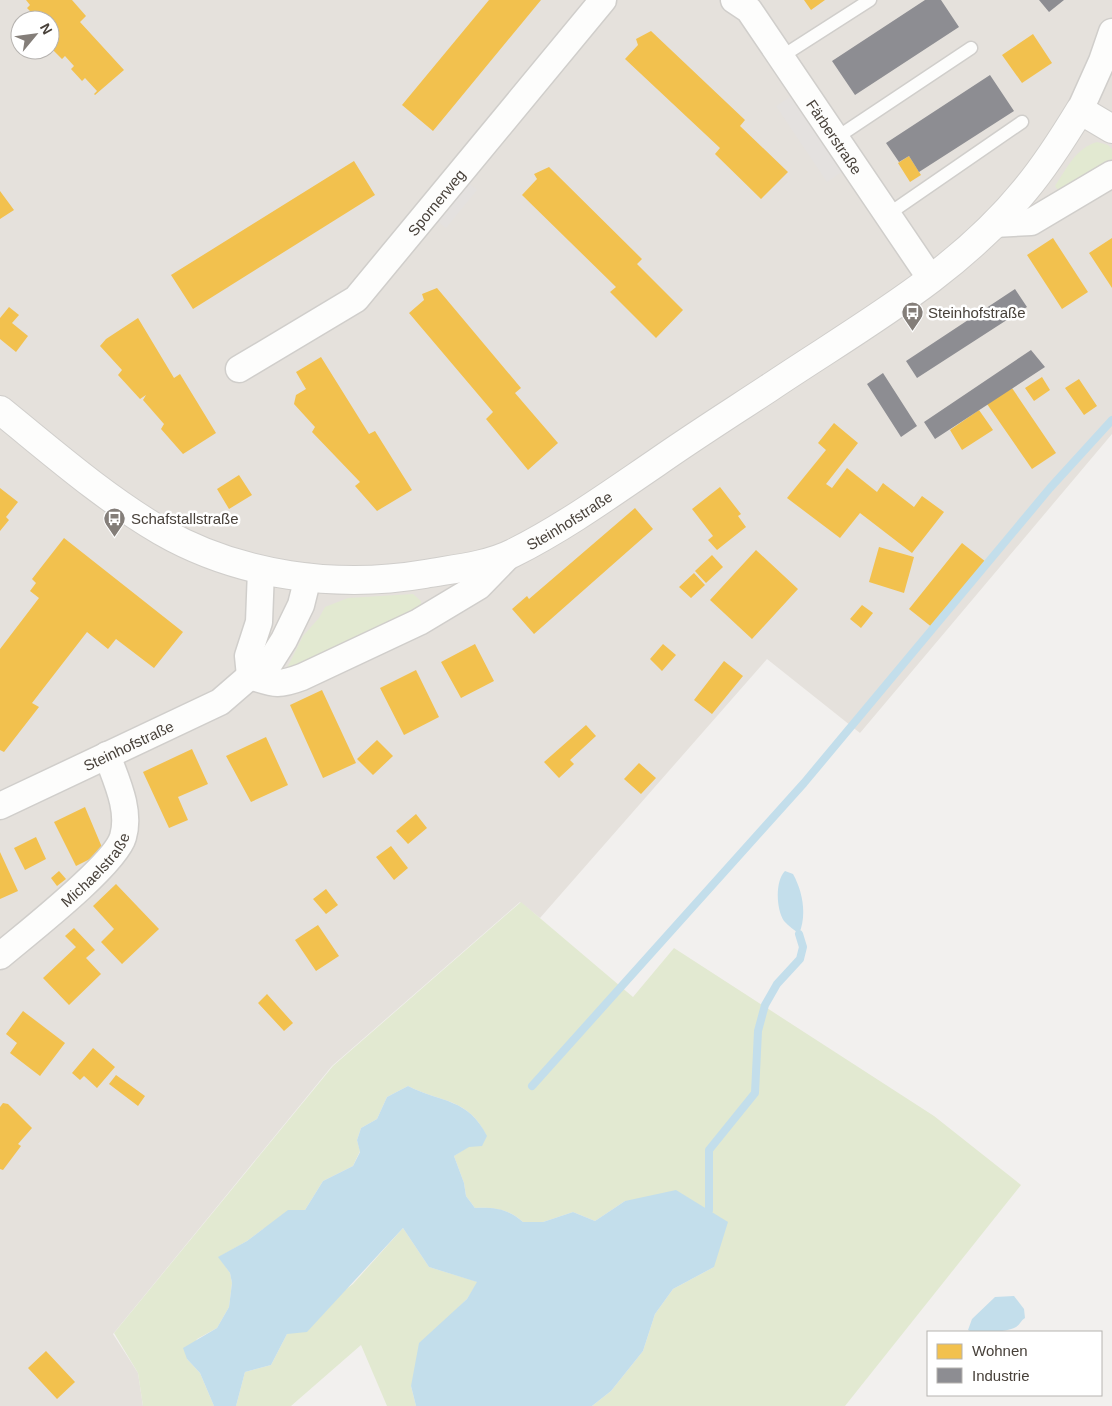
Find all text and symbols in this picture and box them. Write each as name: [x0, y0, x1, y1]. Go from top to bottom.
north arrow: [10, 10, 60, 60]
text: N: [37, 20, 56, 37]
street label: Färberstraße: [803, 96, 866, 177]
street label: Spornerweg: [404, 166, 468, 239]
bus stop icon: Steinhofstraße: [900, 300, 924, 331]
place label: Steinhofstraße: [928, 304, 1026, 321]
street label: Steinhofstraße: [523, 487, 615, 553]
bus stop icon: Schafstallstraße: [103, 506, 127, 537]
place label: Schafstallstraße: [131, 510, 239, 527]
street label: Steinhofstraße: [81, 717, 176, 774]
street label: Michaelstraße: [57, 831, 132, 910]
legend: [927, 1331, 1102, 1396]
text: Wohnen: [972, 1342, 1028, 1359]
text: Industrie: [972, 1367, 1030, 1384]

